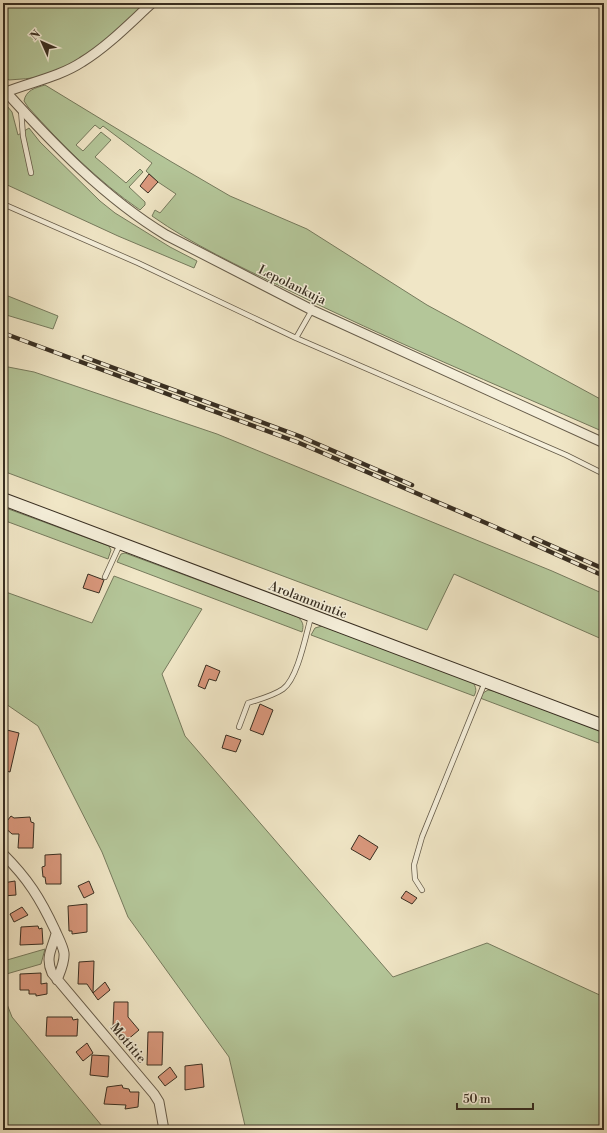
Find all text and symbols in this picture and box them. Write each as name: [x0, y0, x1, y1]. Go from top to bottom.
north arrow: [22, 22, 62, 62]
text: N: [28, 27, 44, 44]
street label: Lepolankuja: [255, 262, 329, 309]
street label: Arolammintie: [266, 577, 350, 622]
street label: Mottitie: [107, 1020, 150, 1067]
scale bar: [457, 1085, 533, 1111]
text: 50 m: [463, 1092, 491, 1107]

